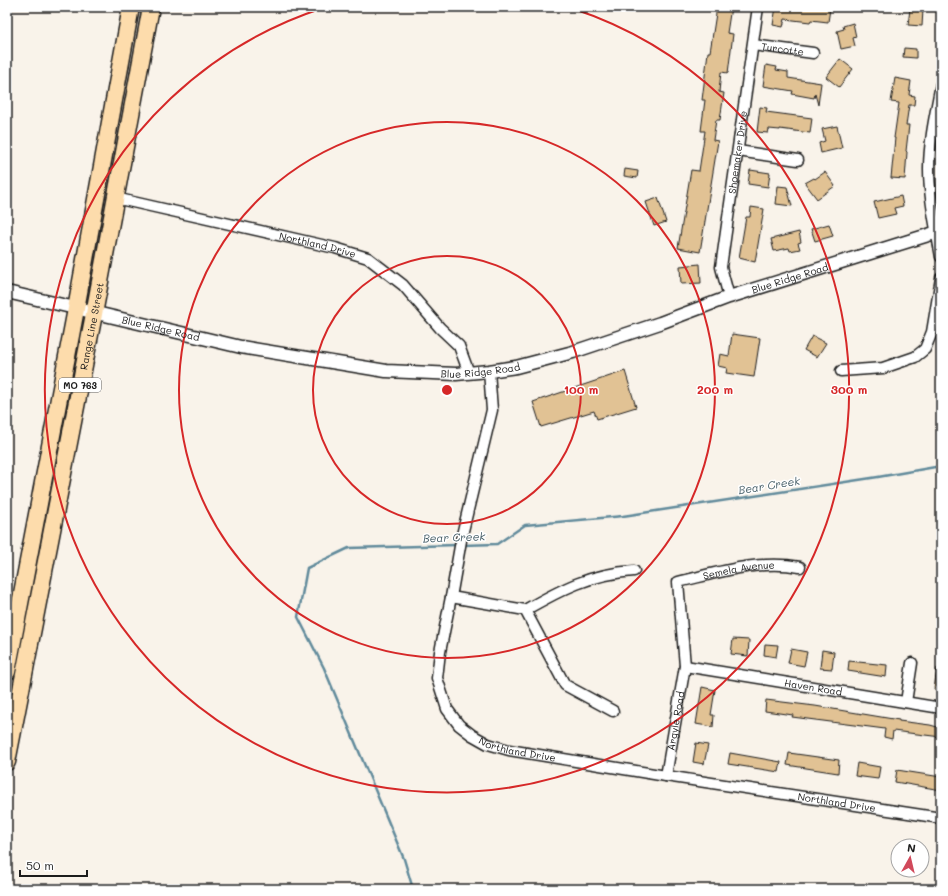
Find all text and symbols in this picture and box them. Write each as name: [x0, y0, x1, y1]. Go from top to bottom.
street label: Turcotte: [761, 39, 805, 59]
street label: Shoemaker Drive: [724, 110, 750, 195]
street label: Northland Drive: [278, 229, 358, 261]
street label: Blue Ridge Road: [750, 260, 830, 297]
street label: Range Line Street: [76, 281, 107, 371]
street label: Blue Ridge Road: [120, 312, 201, 344]
street label: Blue Ridge Road: [440, 359, 522, 381]
road number: MO 763: [59, 378, 101, 392]
text: 100 m: [564, 381, 598, 397]
text: 200 m: [697, 381, 733, 397]
text: 300 m: [831, 381, 867, 397]
centre of rings: [440, 383, 454, 397]
water label: Bear Creek: [737, 473, 801, 497]
water label: Bear Creek: [423, 528, 486, 546]
street label: Semela Avenue: [701, 558, 775, 583]
street label: Haven Road: [783, 675, 843, 699]
street label: Argyle Road: [664, 690, 688, 752]
street label: Northland Drive: [476, 733, 557, 765]
street label: Northland Drive: [797, 789, 877, 815]
north arrow: [890, 838, 930, 878]
text: N: [906, 840, 917, 856]
scale bar: [20, 852, 87, 878]
text: 50 m: [26, 857, 54, 873]

